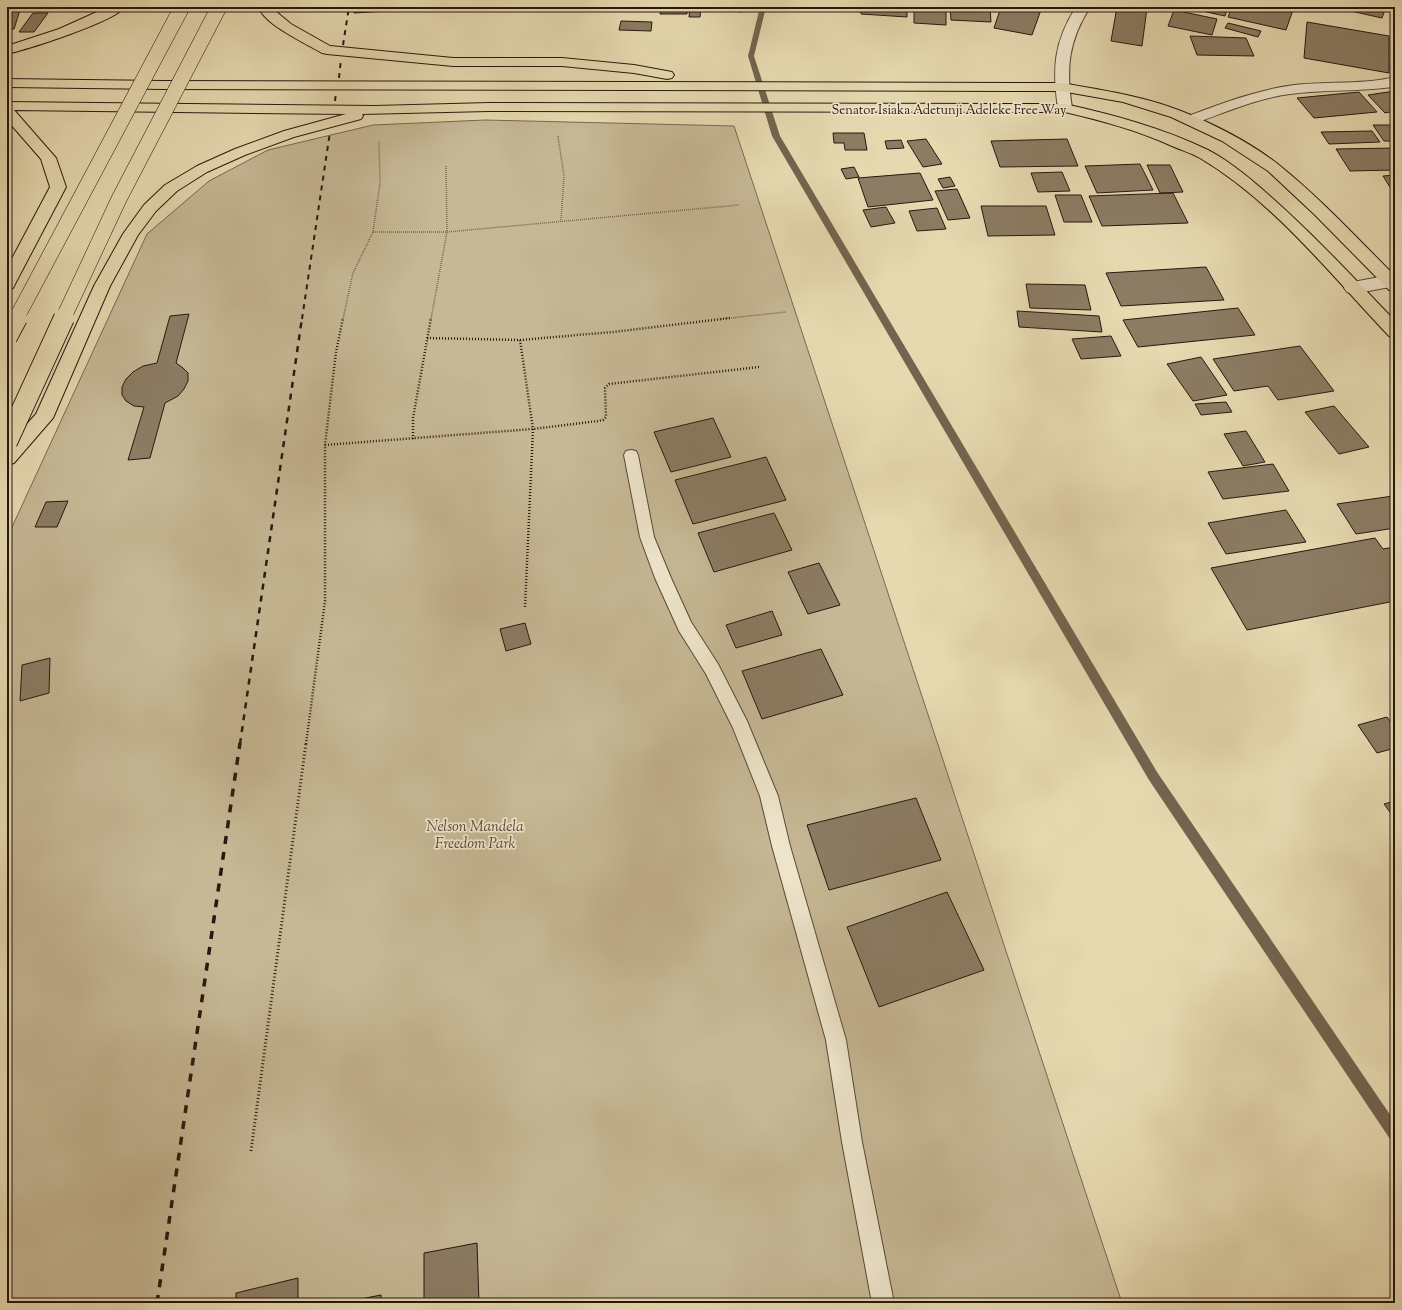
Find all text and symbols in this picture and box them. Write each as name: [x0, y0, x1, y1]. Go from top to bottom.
street label: Senator Isiaka Adetunji Adeleke Free Way: [831, 102, 1067, 120]
park label: Nelson Mandela Freedom Park: [426, 817, 524, 855]

